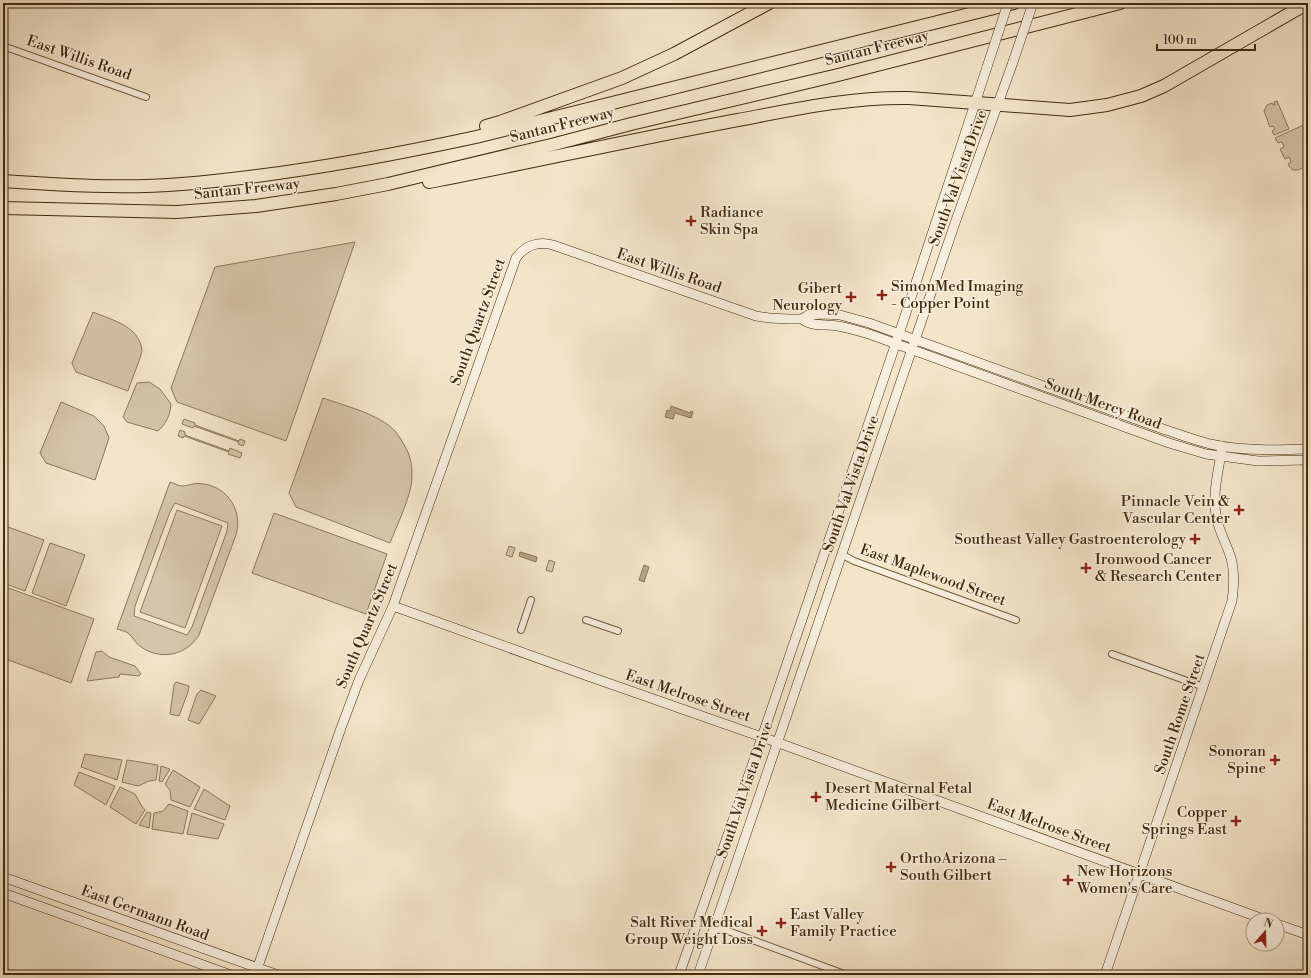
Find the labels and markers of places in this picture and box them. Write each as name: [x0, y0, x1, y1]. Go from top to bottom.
place label: Radiance Skin Spa: [700, 203, 763, 239]
marker: Radiance Skin Spa: [685, 215, 697, 227]
place label: SimonMed Imaging - Copper Point: [891, 277, 1024, 313]
place label: Gibert Neurology: [772, 279, 843, 315]
marker: SimonMed Imaging - Copper Point: [876, 289, 888, 301]
marker: Gibert Neurology: [845, 291, 857, 303]
place label: Pinnacle Vein & Vascular Center: [1121, 492, 1231, 528]
marker: Pinnacle Vein & Vascular Center: [1233, 504, 1245, 516]
place label: Southeast Valley Gastroenterology: [955, 530, 1187, 549]
marker: Southeast Valley Gastroenterology: [1189, 533, 1201, 545]
place label: Ironwood Cancer & Research Center: [1095, 550, 1222, 586]
marker: Ironwood Cancer & Research Center: [1080, 562, 1092, 574]
place label: Sonoran Spine: [1209, 742, 1266, 778]
marker: Sonoran Spine: [1269, 754, 1281, 766]
place label: Desert Maternal Fetal Medicine Gilbert: [825, 779, 973, 815]
marker: Desert Maternal Fetal Medicine Gilbert: [810, 791, 822, 803]
place label: Copper Springs East: [1142, 803, 1228, 839]
marker: Copper Springs East: [1230, 815, 1242, 827]
place label: OrthoArizona – South Gilbert: [900, 849, 1008, 885]
marker: OrthoArizona – South Gilbert: [885, 861, 897, 873]
place label: New Horizons Women's Care: [1076, 862, 1173, 898]
marker: New Horizons Women's Care: [1062, 874, 1074, 886]
place label: East Valley Family Practice: [790, 905, 897, 941]
place label: Salt River Medical Group Weight Loss: [625, 913, 754, 949]
marker: East Valley Family Practice: [775, 917, 787, 929]
marker: Salt River Medical Group Weight Loss: [756, 925, 768, 937]

